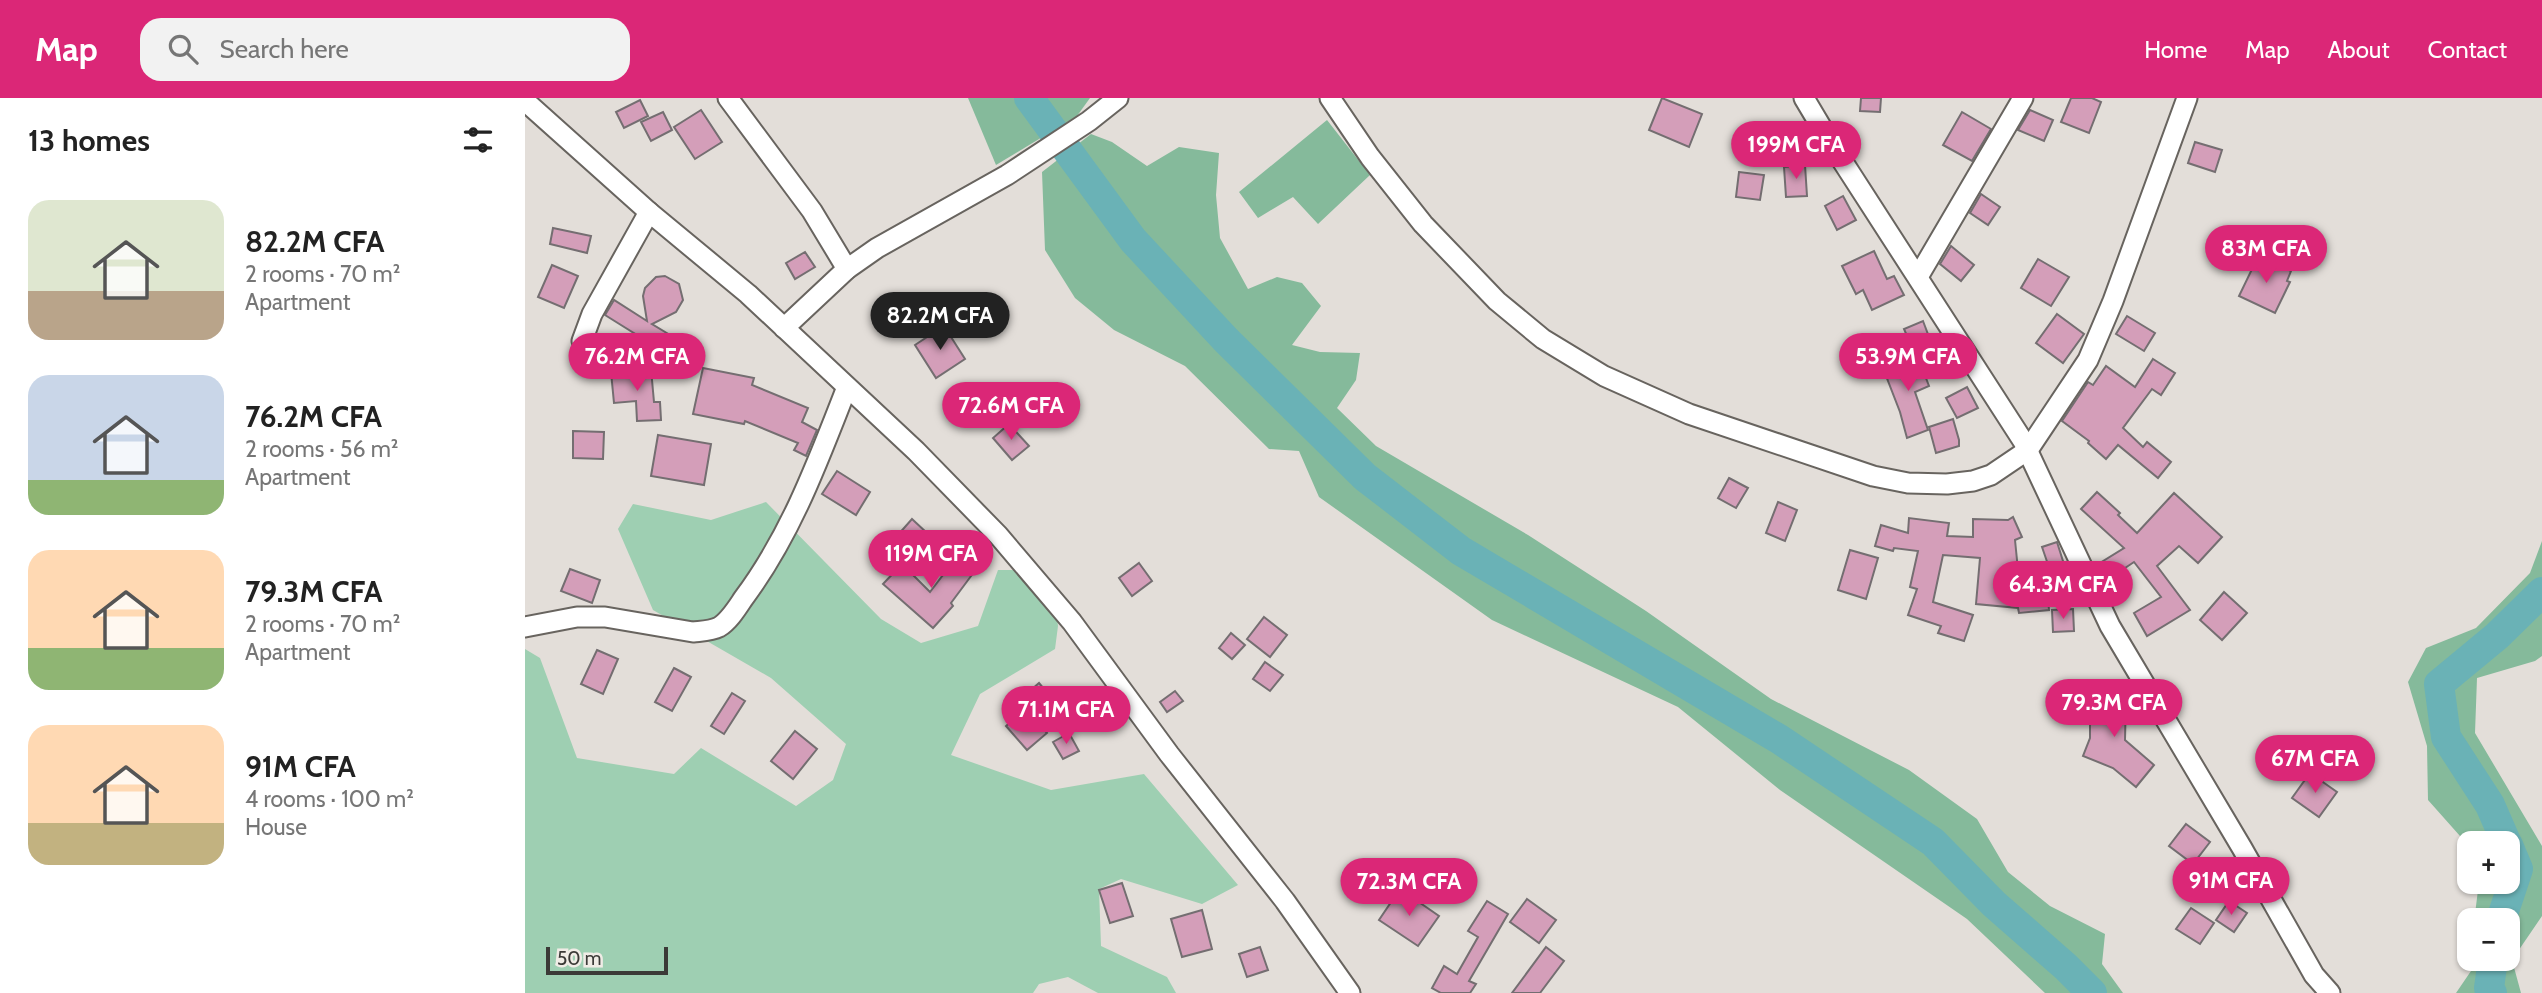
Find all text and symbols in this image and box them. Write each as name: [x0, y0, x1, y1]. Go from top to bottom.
search box: [140, 18, 630, 81]
text: Map: [35, 29, 98, 69]
icon: search: [164, 30, 202, 68]
text: Search here: [220, 33, 349, 65]
text: Home: [2144, 35, 2207, 64]
text: Map: [2245, 35, 2290, 64]
text: About: [2328, 35, 2390, 64]
text: Contact: [2428, 35, 2507, 64]
icon: filters: [459, 121, 497, 159]
text: 13 homes: [28, 122, 150, 159]
pin: 199M CFA: [1724, 122, 1868, 181]
text: 199M CFA: [1747, 130, 1845, 158]
text: 82.2M CFA: [245, 223, 384, 260]
pin: 83M CFA: [2201, 226, 2331, 285]
icon: home: [84, 228, 168, 312]
text: 83M CFA: [2221, 234, 2311, 262]
text: 2 rooms · 70 m²: [245, 260, 400, 288]
text: Apartment: [245, 288, 350, 316]
pin: 82.2M CFA: [860, 292, 1020, 352]
text: 82.2M CFA: [887, 301, 993, 329]
pin: 76.2M CFA: [557, 334, 717, 393]
pin: 53.9M CFA: [1828, 334, 1988, 393]
text: 76.2M CFA: [585, 342, 690, 370]
text: 53.9M CFA: [1855, 342, 1961, 370]
pin: 72.6M CFA: [931, 382, 1091, 442]
text: 72.6M CFA: [958, 391, 1064, 419]
text: 76.2M CFA: [245, 398, 382, 435]
icon: home: [84, 403, 168, 487]
text: 2 rooms · 56 m²: [245, 435, 399, 463]
text: Apartment: [245, 463, 350, 491]
pin: 119M CFA: [859, 531, 1003, 590]
text: 119M CFA: [884, 539, 978, 567]
pin: 64.3M CFA: [1983, 561, 2143, 621]
text: 64.3M CFA: [2009, 570, 2117, 598]
text: 79.3M CFA: [245, 573, 382, 610]
icon: home: [84, 578, 168, 662]
text: 2 rooms · 70 m²: [245, 610, 400, 638]
text: Apartment: [245, 638, 350, 666]
pin: 79.3M CFA: [2034, 680, 2194, 739]
pin: 71.1M CFA: [986, 686, 1146, 746]
text: 79.3M CFA: [2061, 688, 2167, 716]
text: 71.1M CFA: [1018, 695, 1114, 723]
pin: 67M CFA: [2250, 736, 2380, 795]
text: 67M CFA: [2271, 744, 2359, 772]
text: 91M CFA: [245, 748, 356, 785]
icon: home: [84, 753, 168, 837]
text: 4 rooms · 100 m²: [245, 785, 414, 813]
text: House: [245, 813, 307, 841]
map controls: [2457, 831, 2520, 971]
button: +: [2457, 831, 2520, 894]
pin: 72.3M CFA: [1329, 858, 1489, 918]
pin: 91M CFA: [2166, 858, 2296, 917]
text: 91M CFA: [2189, 866, 2273, 894]
text: 72.3M CFA: [1357, 867, 1461, 895]
button: −: [2457, 908, 2520, 971]
scale bar: [546, 944, 669, 976]
text: 50 m: [557, 947, 601, 970]

